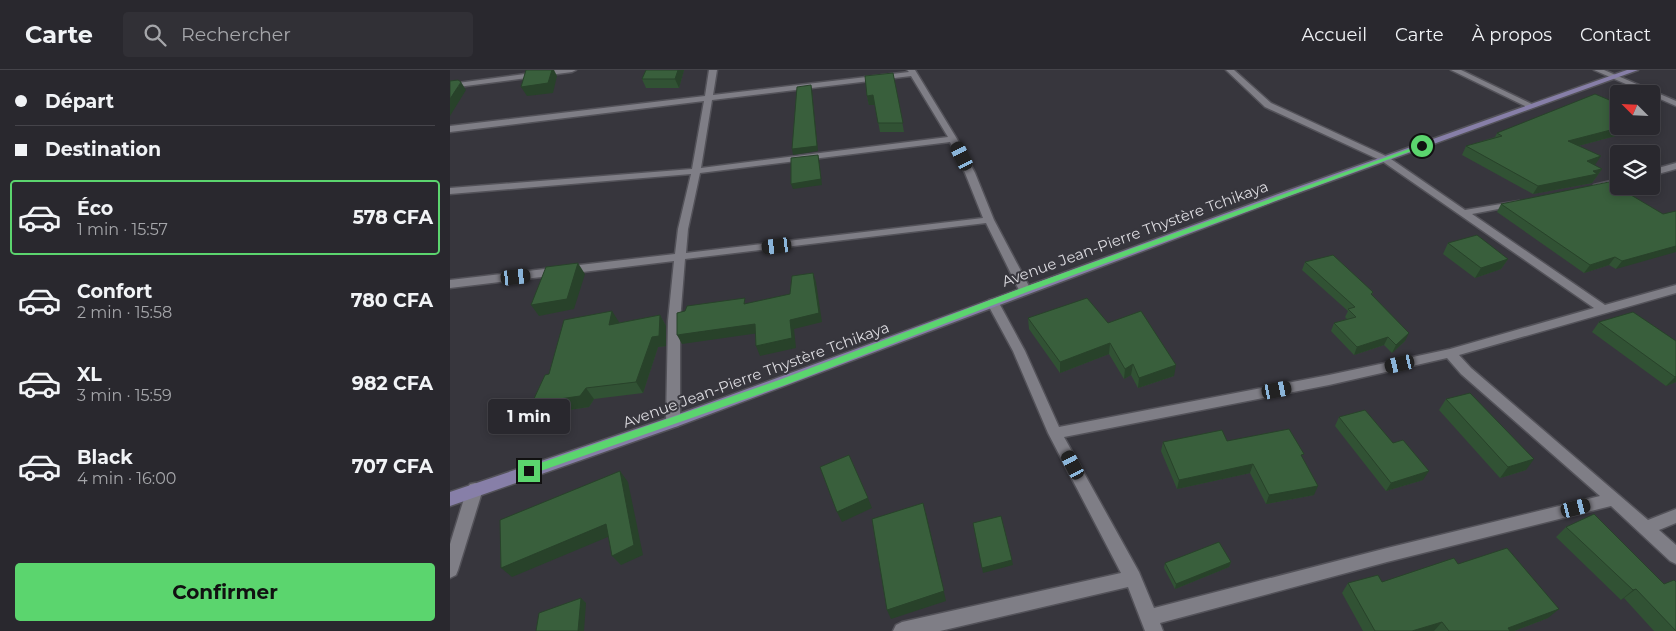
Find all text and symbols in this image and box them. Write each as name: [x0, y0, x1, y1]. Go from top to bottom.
search box: [123, 12, 473, 57]
text: Carte: [25, 20, 93, 49]
icon: search: [141, 21, 169, 49]
text: Rechercher: [181, 23, 291, 46]
text: Accueil: [1302, 24, 1367, 46]
text: Carte: [1395, 24, 1444, 46]
text: À propos: [1472, 24, 1552, 46]
text: Contact: [1580, 24, 1651, 46]
north arrow: [1610, 85, 1660, 135]
map controls: [1610, 85, 1660, 195]
text: Départ: [45, 90, 114, 113]
route start: [1411, 135, 1433, 157]
text: Destination: [45, 138, 161, 161]
car: [948, 139, 975, 173]
button: layers: [1610, 145, 1660, 195]
street label: Avenue Jean-Pierre Thystère Tchikaya: [999, 176, 1271, 291]
icon: car: [17, 195, 62, 240]
text: Éco: [77, 197, 113, 220]
text: 578 CFA: [353, 206, 433, 229]
text: 1 min · 15:57: [77, 220, 168, 239]
car: [761, 237, 792, 255]
car: [500, 268, 531, 286]
icon: car: [17, 278, 62, 323]
text: Confort: [77, 280, 152, 303]
text: 780 CFA: [351, 289, 433, 312]
text: 2 min · 15:58: [77, 303, 172, 322]
street label: Avenue Jean-Pierre Thystère Tchikaya: [620, 317, 892, 432]
car: [1383, 353, 1416, 375]
icon: car: [17, 361, 62, 406]
text: XL: [77, 363, 102, 386]
text: 982 CFA: [352, 372, 433, 395]
car: [1260, 380, 1293, 400]
text: 3 min · 15:59: [77, 386, 172, 405]
callout: 1 min: [488, 398, 570, 434]
text: 1 min: [507, 407, 551, 426]
icon: car: [17, 444, 62, 489]
text: Black: [77, 446, 133, 469]
car: [1059, 448, 1086, 482]
text: 707 CFA: [352, 455, 433, 478]
route end: [518, 460, 540, 482]
text: 4 min · 16:00: [77, 469, 176, 488]
car: [1559, 497, 1592, 519]
button: Confirmer: [15, 563, 435, 621]

